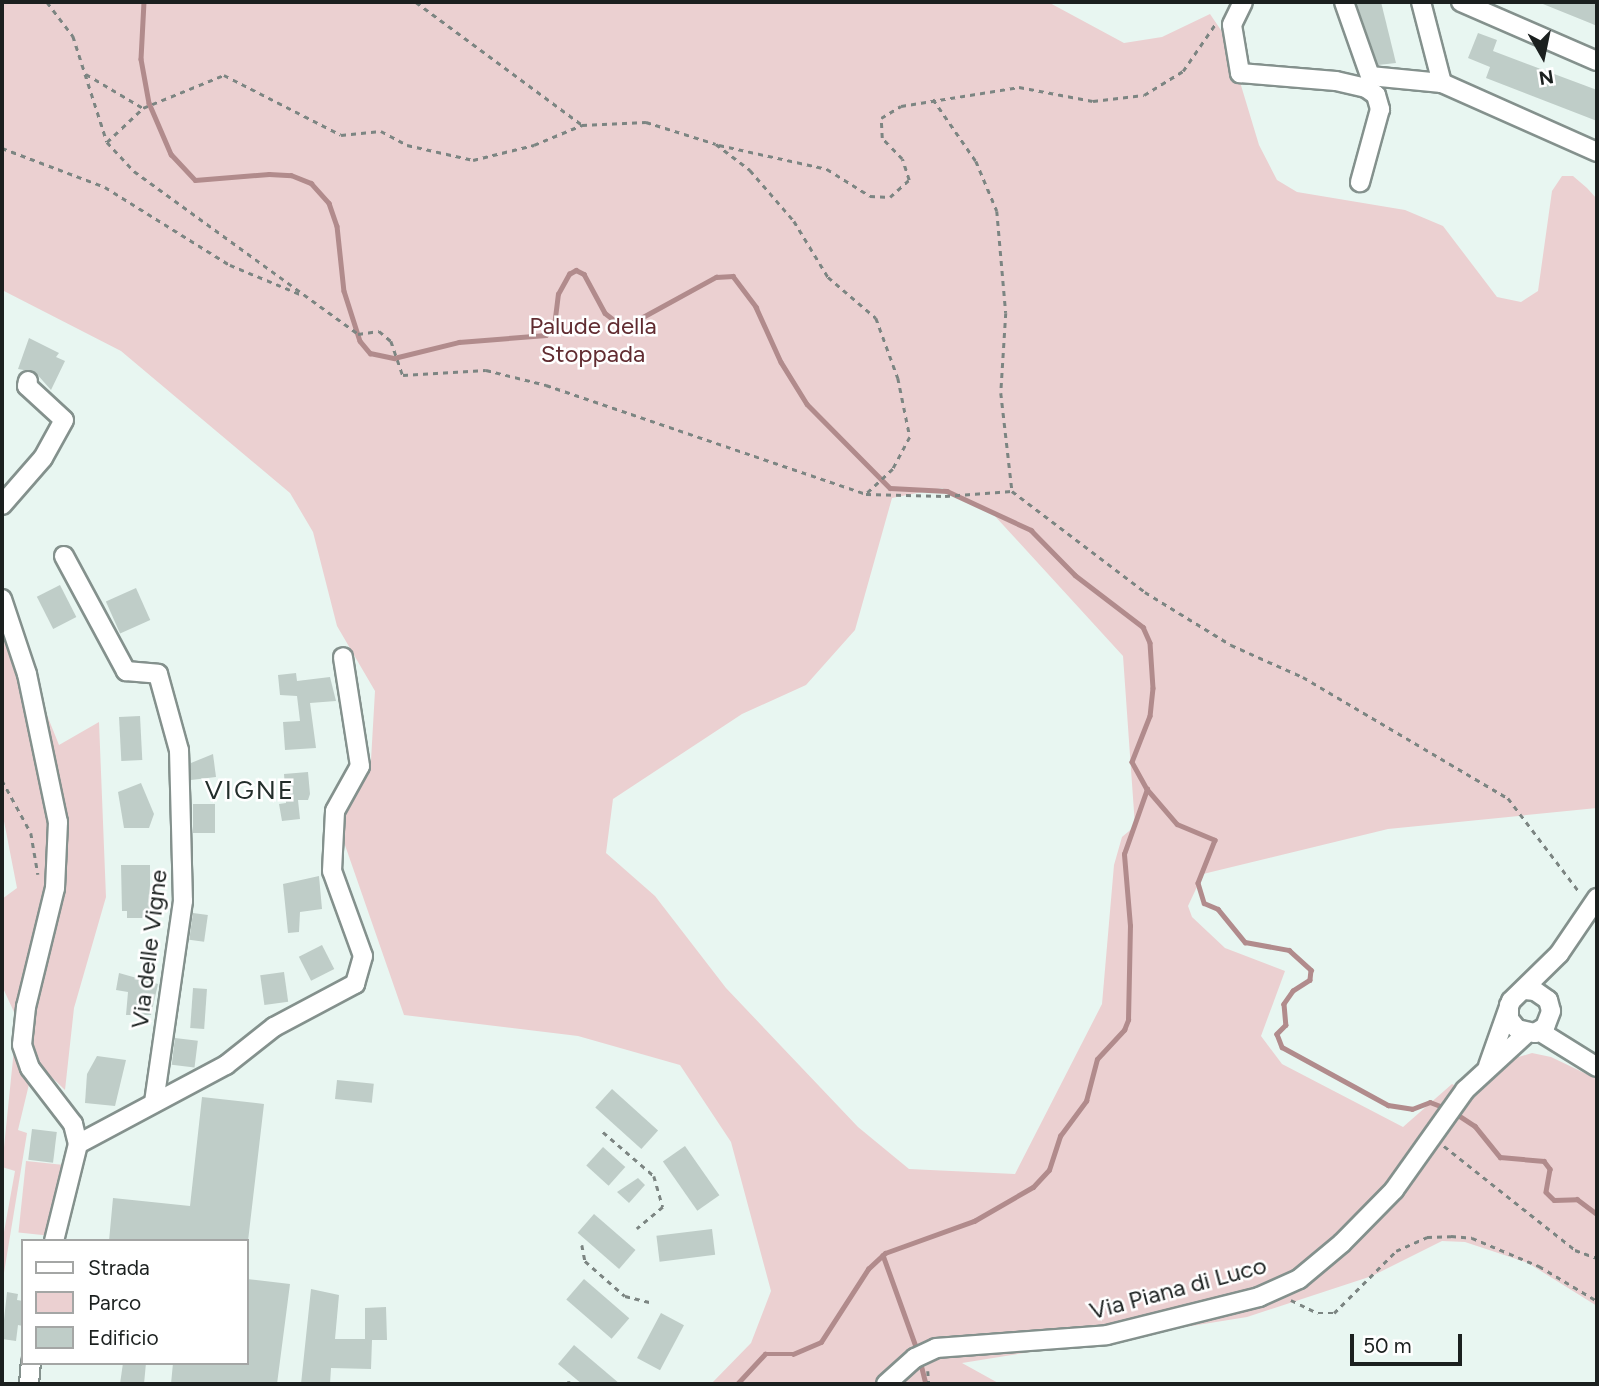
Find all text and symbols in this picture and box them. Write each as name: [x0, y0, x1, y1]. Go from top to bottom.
north arrow: [1508, 21, 1578, 91]
text: N: [1537, 65, 1555, 90]
park label: Palude della Stoppada: [529, 312, 657, 368]
district label: VIGNE: [205, 775, 295, 807]
street label: Via delle Vigne: [125, 868, 173, 1030]
legend: [21, 1239, 248, 1365]
street label: Via Piana di Luco: [1086, 1251, 1270, 1325]
text: Strada: [88, 1255, 150, 1280]
text: Parco: [88, 1290, 141, 1315]
scale bar: [1354, 1320, 1466, 1364]
text: Edificio: [88, 1325, 159, 1350]
text: 50 m: [1363, 1333, 1412, 1358]

